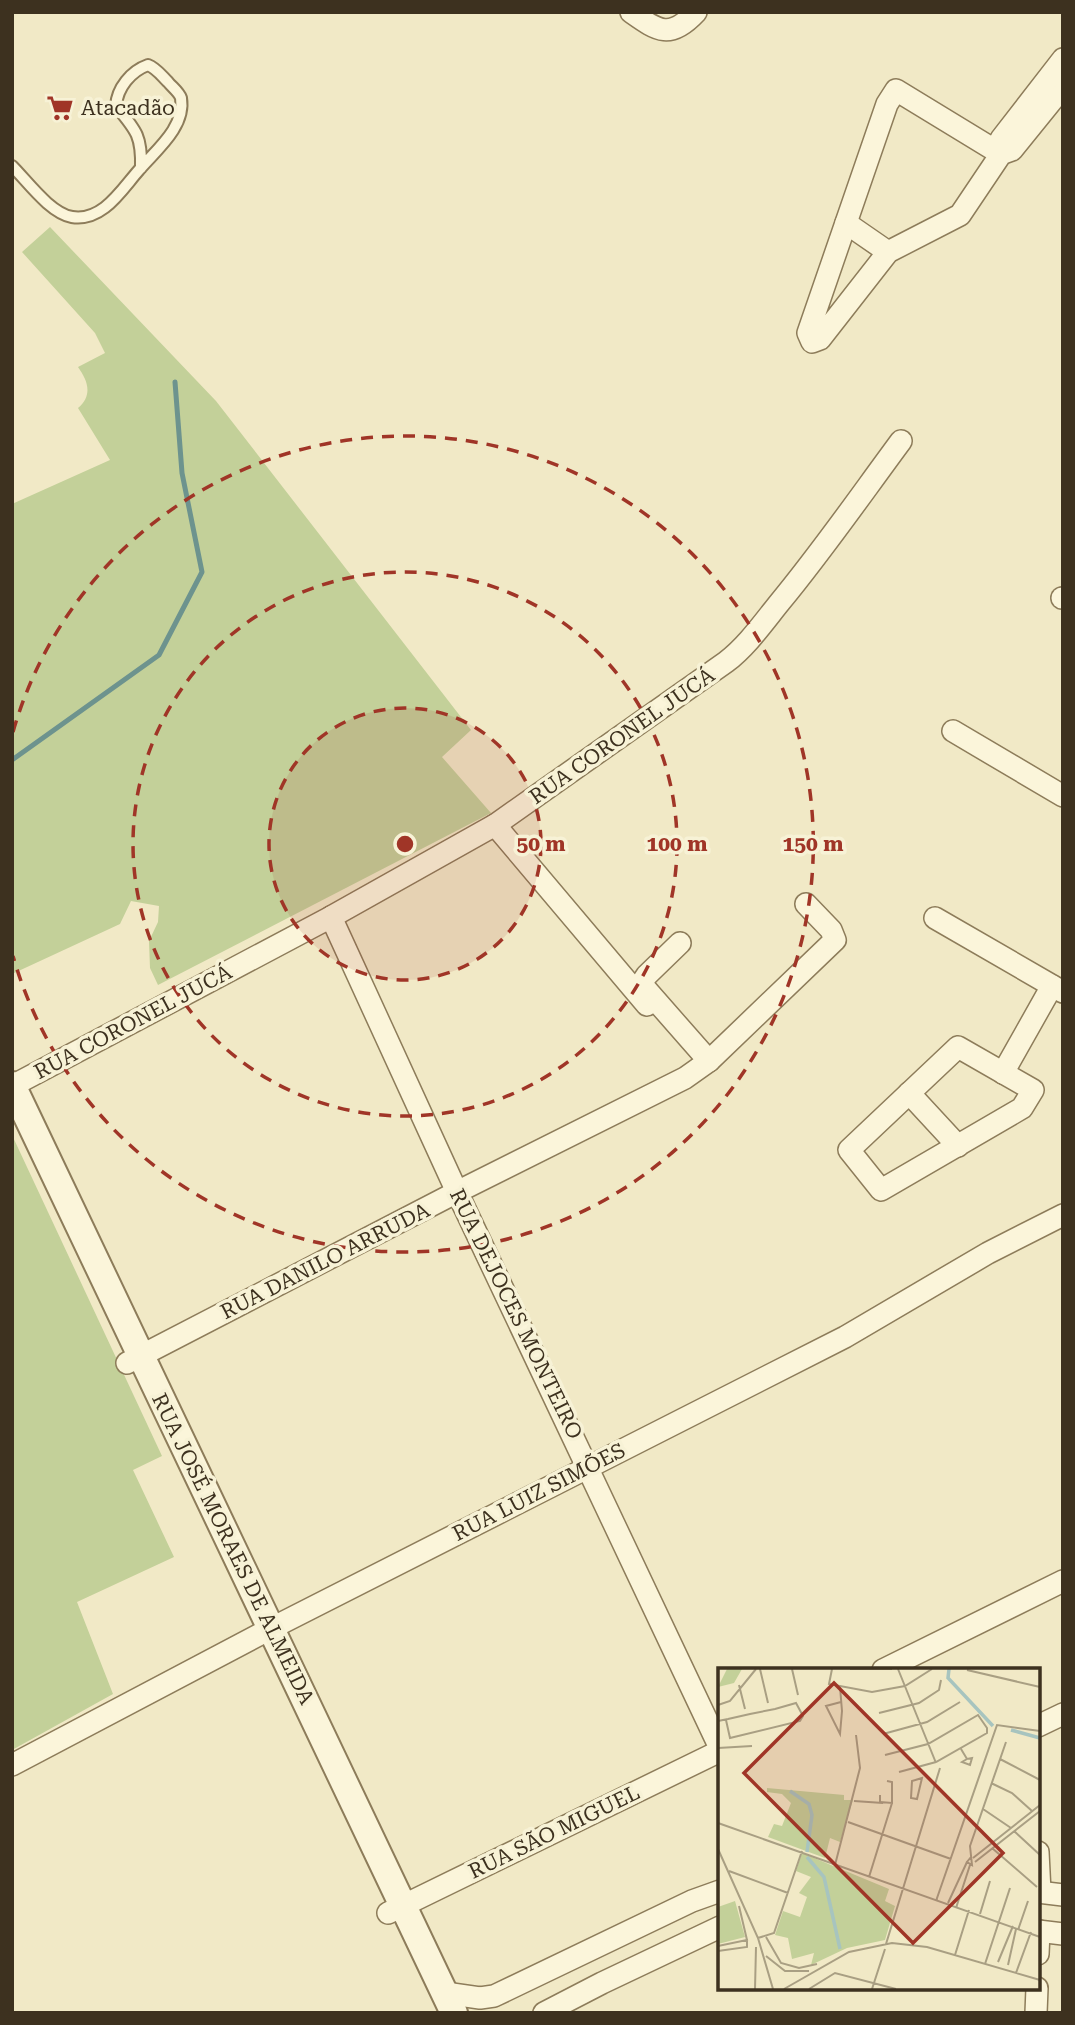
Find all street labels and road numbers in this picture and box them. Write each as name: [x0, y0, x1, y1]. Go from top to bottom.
street label: RUA CORONEL JUCÁ: [524, 662, 719, 809]
street label: RUA CORONEL JUCÁ: [30, 959, 236, 1084]
street label: RUA DEJOCES MONTEIRO: [445, 1185, 587, 1443]
street label: RUA DANILO ARRUDA: [216, 1198, 434, 1324]
street label: RUA JOSÉ MORAES DE ALMEIDA: [147, 1389, 320, 1709]
street label: RUA LUIZ SIMÕES: [448, 1437, 629, 1546]
street label: RUA SÃO MIGUEL: [464, 1779, 643, 1884]

